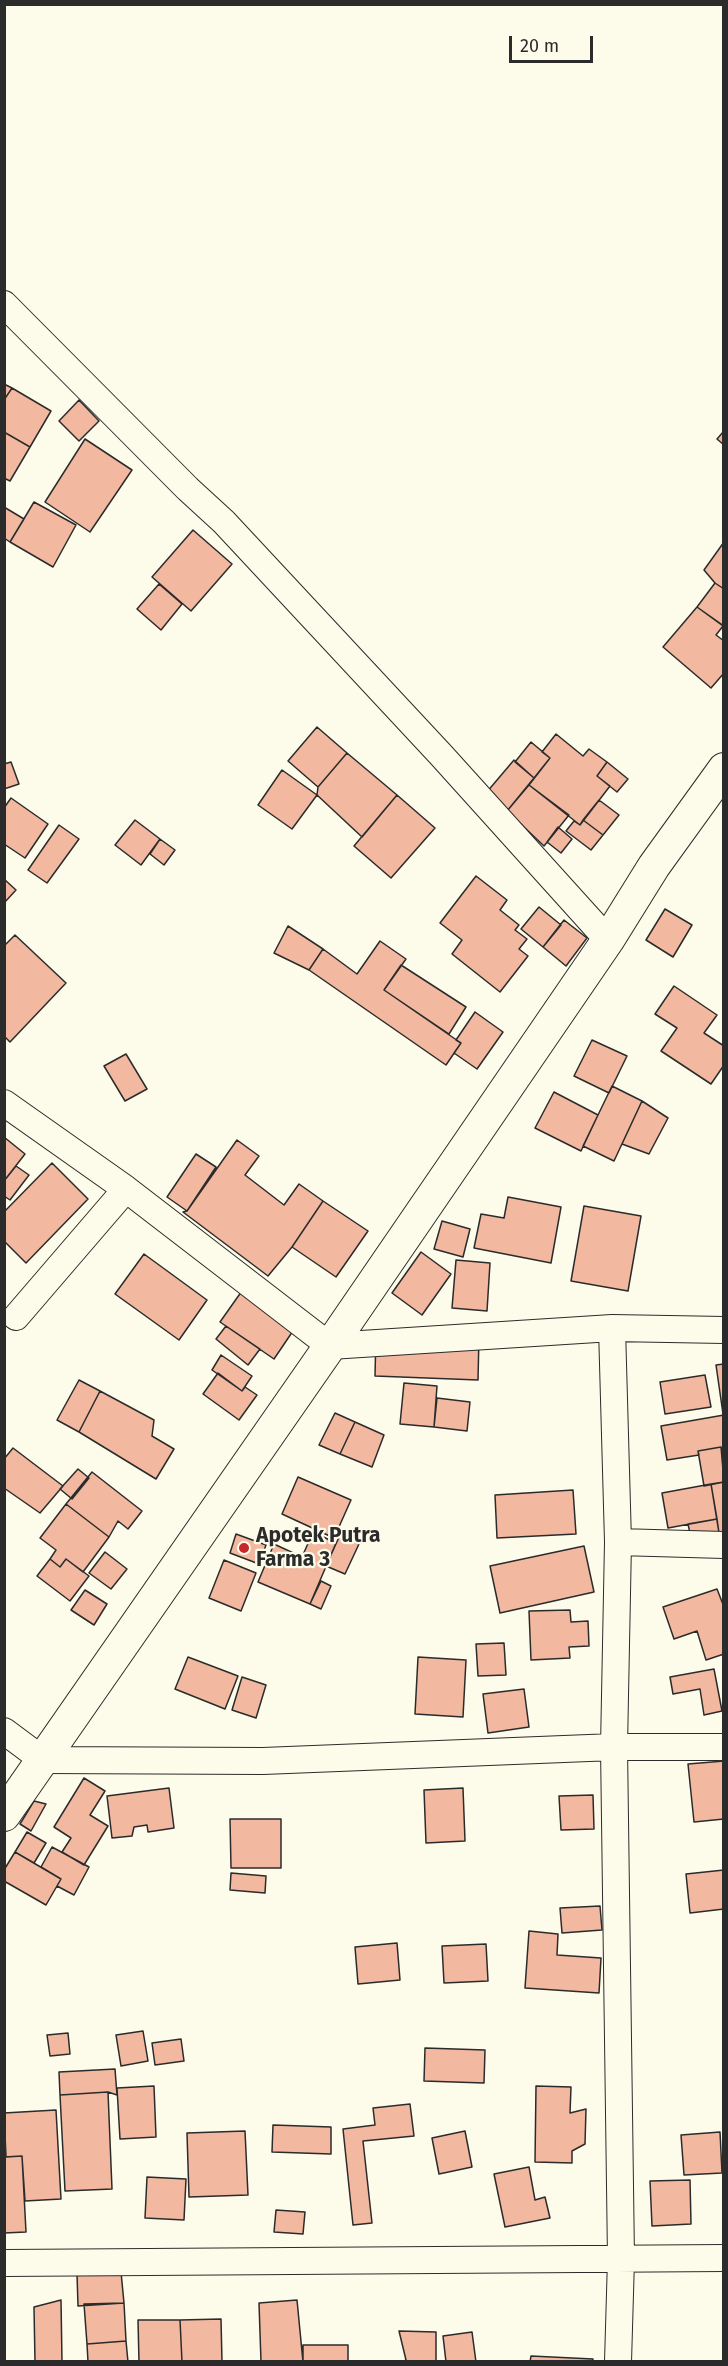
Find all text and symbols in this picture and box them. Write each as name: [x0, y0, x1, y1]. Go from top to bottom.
scale bar: [512, 24, 596, 62]
text: 20 m: [520, 35, 559, 57]
place label: Apotek Putra Farma 3: [256, 1523, 380, 1573]
marker: Apotek Putra Farma 3: [237, 1541, 251, 1555]

